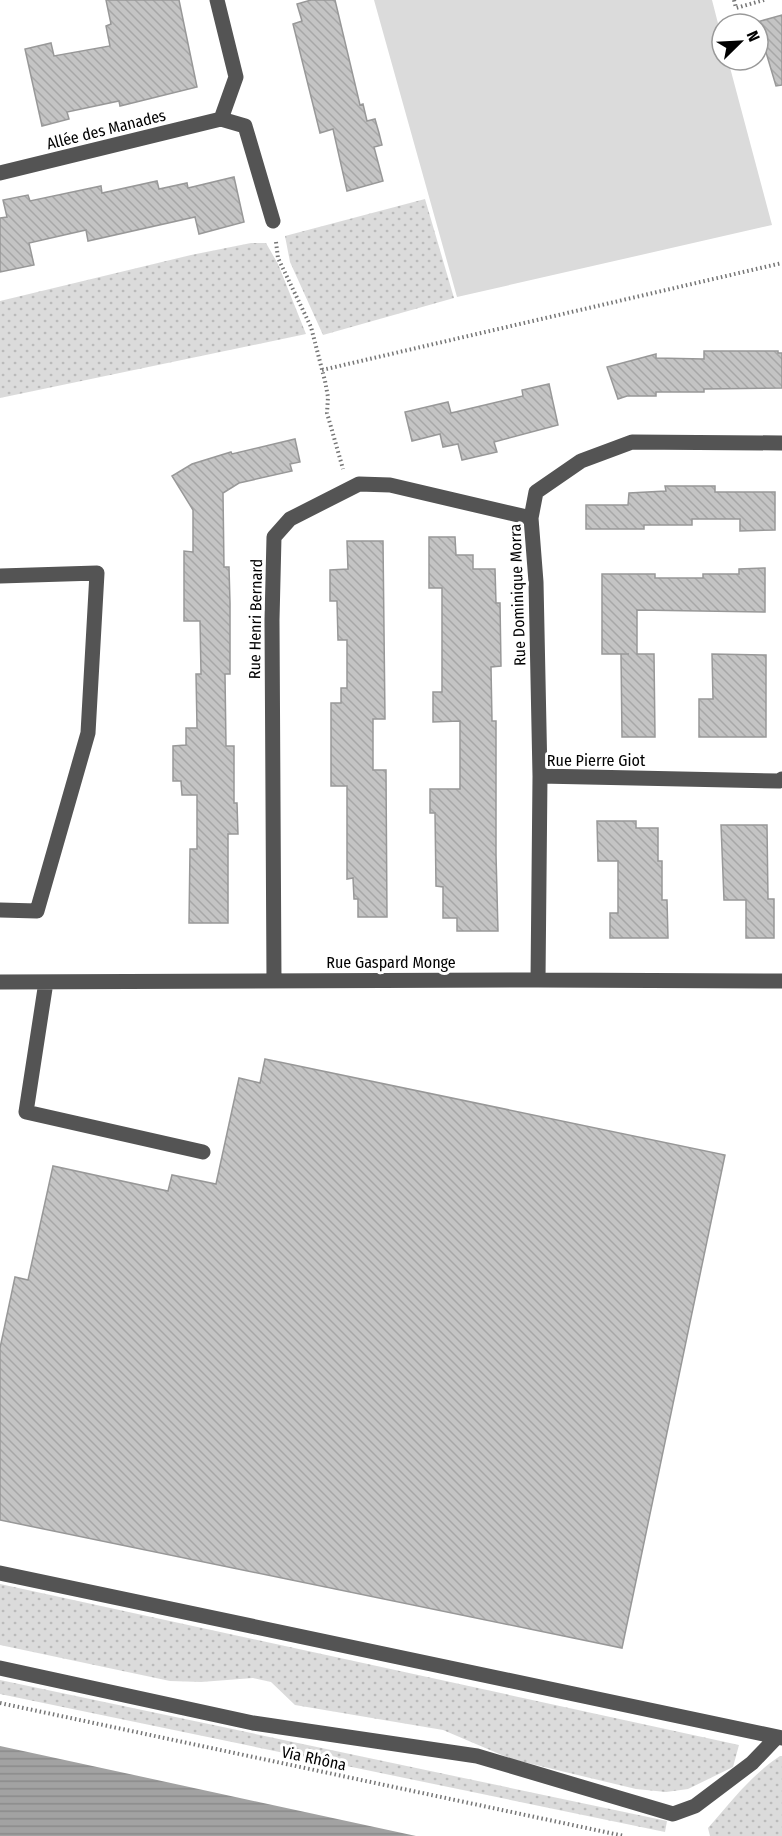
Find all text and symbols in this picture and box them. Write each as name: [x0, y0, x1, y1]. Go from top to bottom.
north arrow: [710, 12, 770, 72]
text: N: [743, 28, 764, 44]
street label: Allée des Manades: [45, 105, 168, 153]
street label: Rue Dominique Morra: [506, 523, 529, 666]
street label: Rue Henri Bernard: [245, 559, 266, 679]
street label: Rue Pierre Giot: [547, 751, 646, 770]
street label: Rue Gaspard Monge: [326, 953, 456, 972]
street label: Via Rhôna: [280, 1742, 348, 1775]

